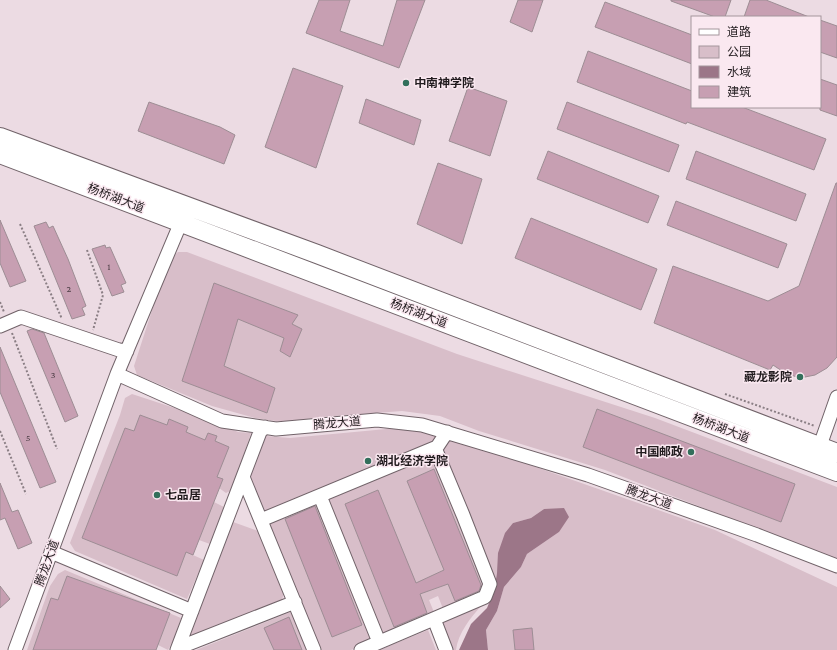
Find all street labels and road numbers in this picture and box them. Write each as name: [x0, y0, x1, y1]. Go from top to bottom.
street label: 杨桥湖大道: [85, 181, 147, 215]
street label: 杨桥湖大道: [388, 296, 450, 330]
street label: 杨桥湖大道: [690, 411, 752, 445]
street label: 腾龙大道: [312, 414, 362, 432]
street label: 腾龙大道: [624, 482, 674, 512]
street label: 腾龙大道: [32, 538, 62, 588]

